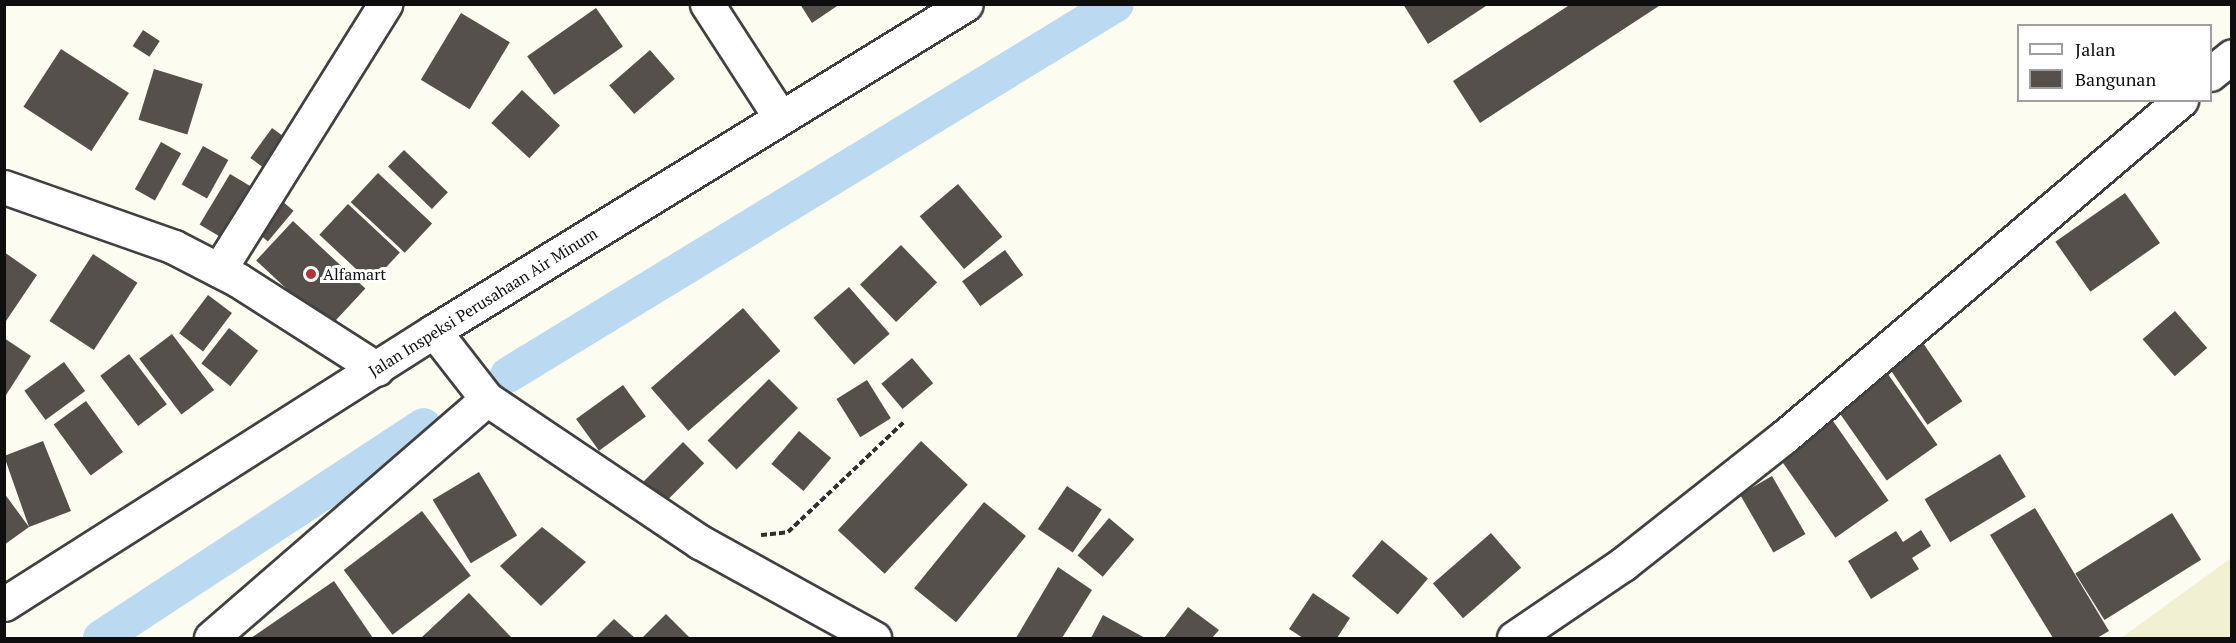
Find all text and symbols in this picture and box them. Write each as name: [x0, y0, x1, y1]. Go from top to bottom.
legend: [2017, 24, 2212, 102]
text: Jalan: [2075, 37, 2115, 61]
text: Bangunan: [2075, 67, 2156, 91]
street label: Jalan Inspeksi Perusahaan Air Minum: [365, 223, 601, 381]
place label: Alfamart: [323, 264, 386, 284]
marker: Alfamart: [304, 267, 318, 281]

